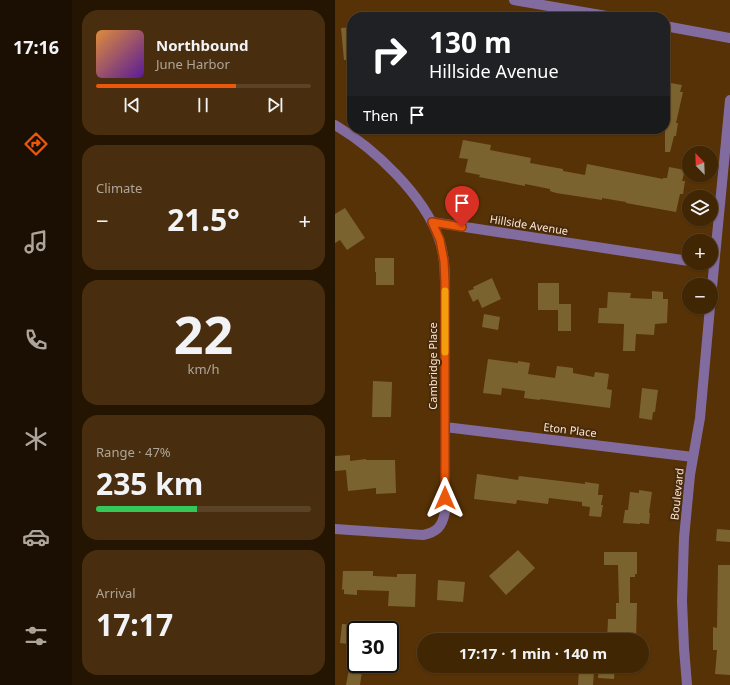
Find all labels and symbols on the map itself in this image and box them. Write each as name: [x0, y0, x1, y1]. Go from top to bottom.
north arrow: [682, 146, 718, 182]
pin: [445, 186, 479, 227]
street label: Hillside Avenue: [489, 211, 569, 238]
street label: Cambridge Place: [425, 322, 440, 410]
street label: Eton Place: [543, 419, 598, 440]
street label: Boulevard: [666, 467, 687, 521]
position arrow: [424, 477, 466, 519]
speed limit sign: 30: [347, 621, 399, 673]

